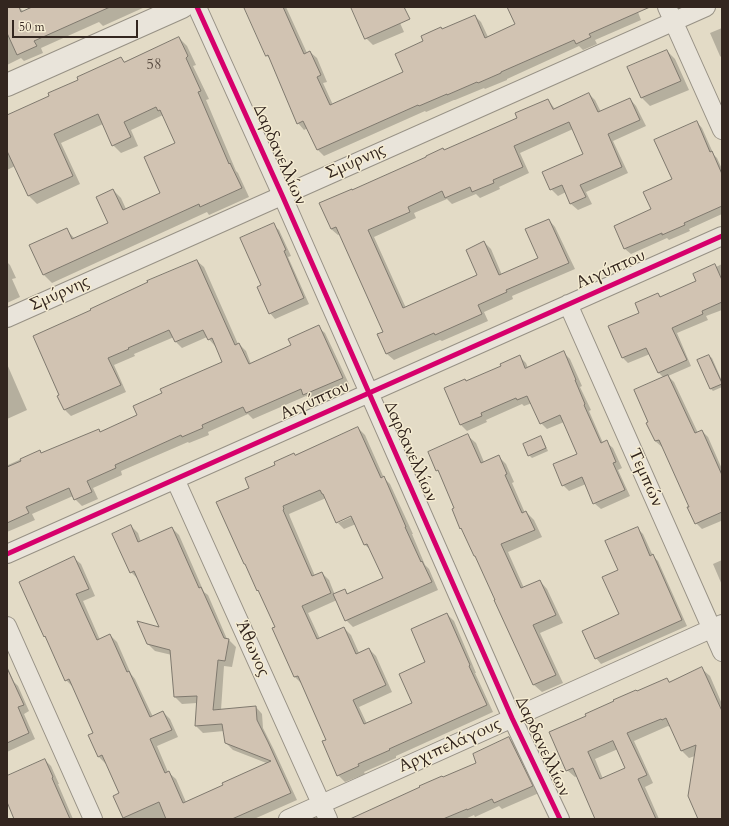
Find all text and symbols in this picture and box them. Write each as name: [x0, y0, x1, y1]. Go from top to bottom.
scale bar: [14, 12, 140, 38]
text: 50 m: [19, 19, 45, 35]
house number: 58: [146, 57, 162, 75]
street label: Δαρδανελλίων: [248, 101, 310, 209]
street label: Σμύρνης: [323, 140, 389, 184]
street label: Αιγύπτου: [573, 246, 649, 294]
street label: Σμύρνης: [27, 272, 93, 316]
street label: Αιγύπτου: [277, 377, 353, 425]
street label: Δαρδανελλίων: [379, 398, 441, 506]
street label: Τεμπών: [623, 446, 667, 510]
street label: Άθωνος: [231, 618, 273, 680]
street label: Δαρδανελλίων: [510, 694, 574, 800]
street label: Αρχιπελάγους: [396, 714, 504, 778]

